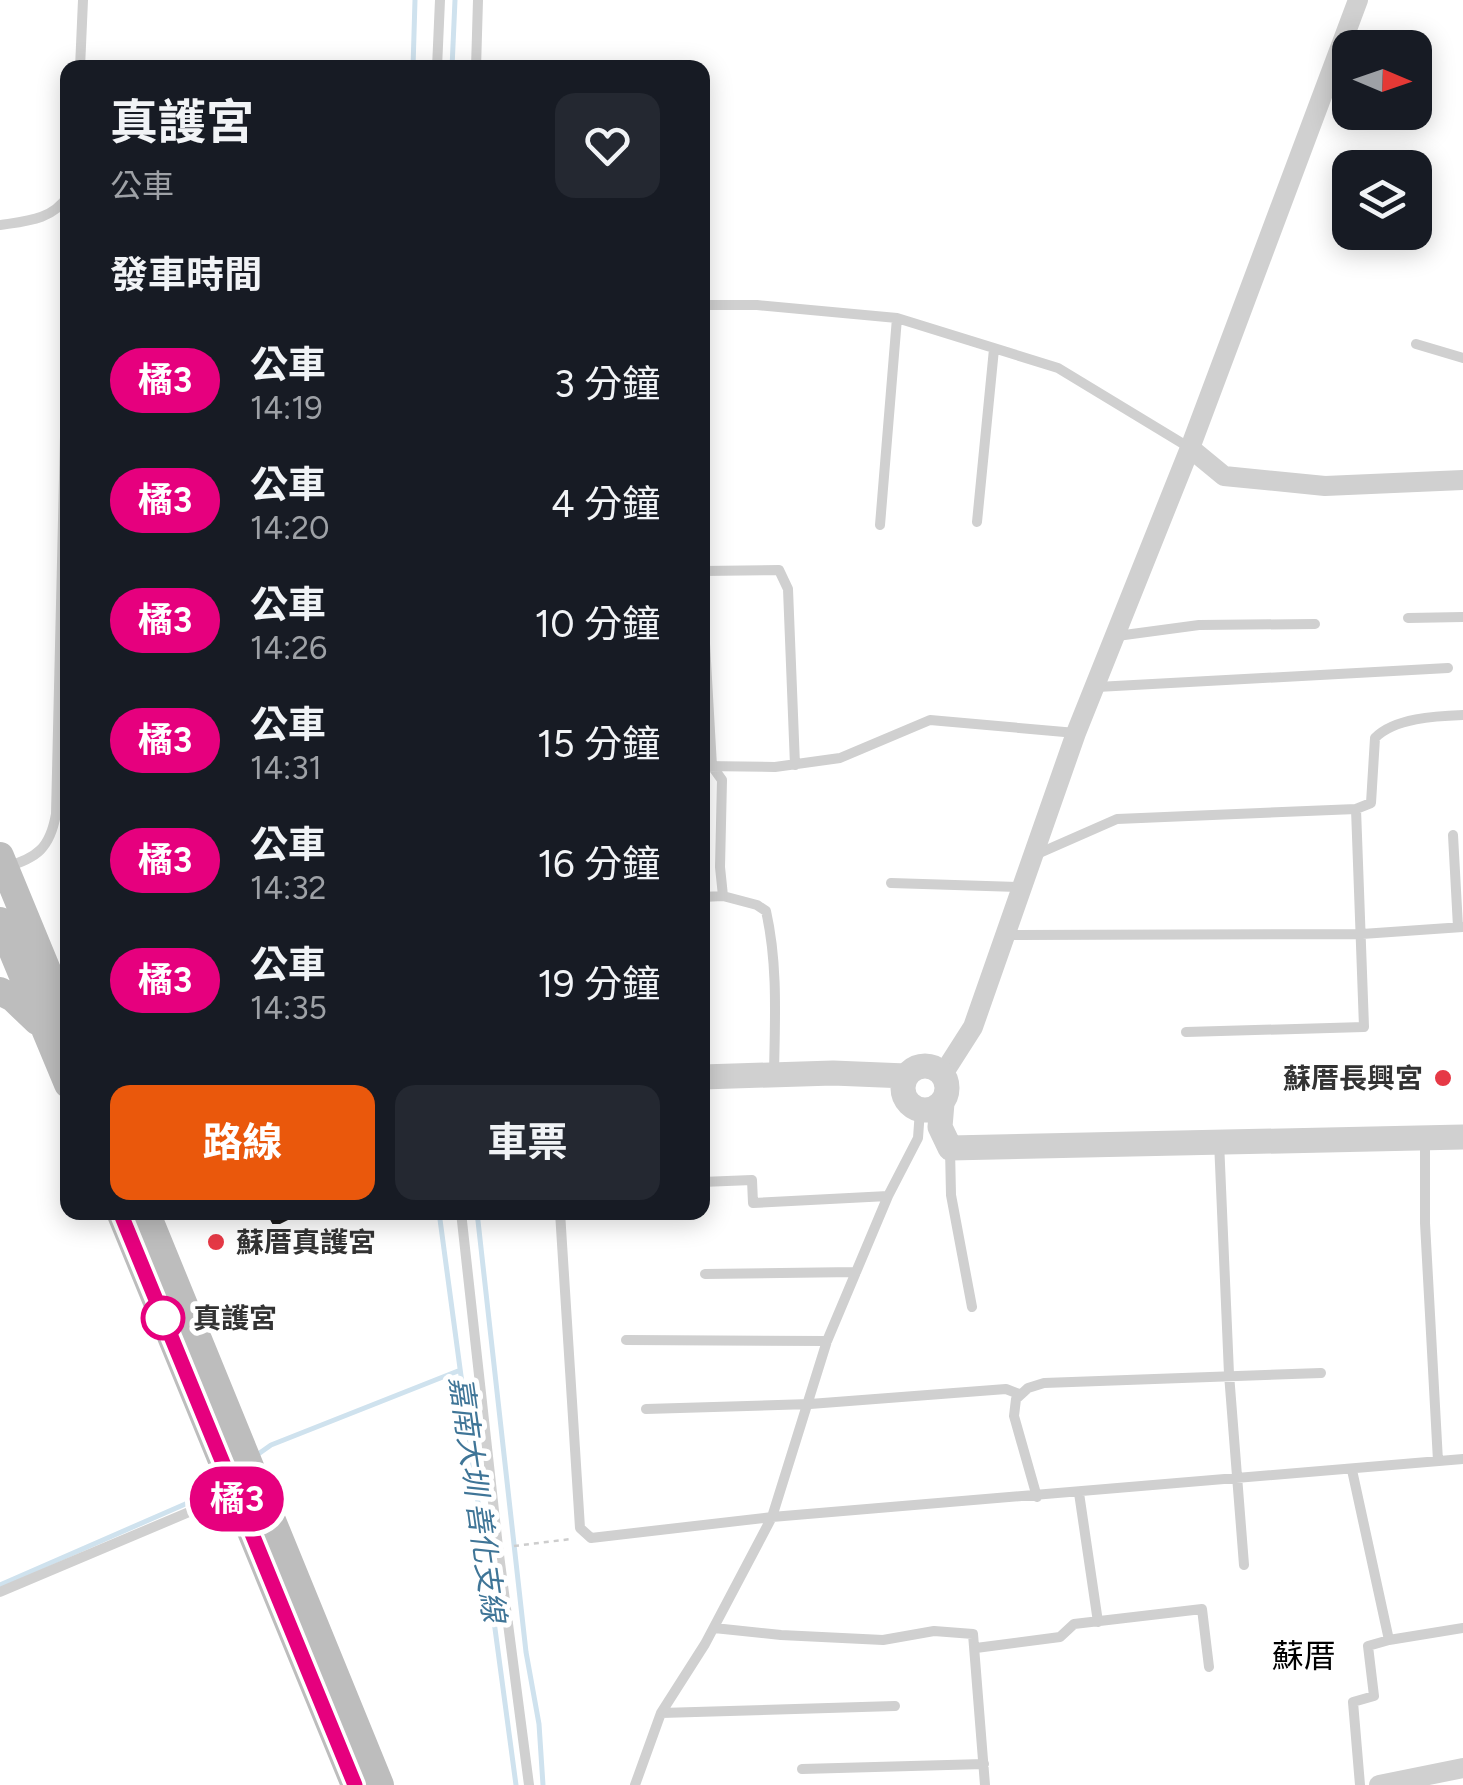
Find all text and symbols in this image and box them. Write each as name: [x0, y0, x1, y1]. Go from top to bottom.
north arrow: [1332, 30, 1432, 130]
map controls: [1332, 30, 1432, 250]
text: 真護宮: [110, 93, 254, 151]
button: heart: [555, 93, 660, 198]
button: layers: [1332, 150, 1432, 250]
text: 公車: [110, 167, 174, 205]
text: 發車時間: [110, 252, 262, 298]
text: 公車: [250, 342, 326, 388]
text: 橘3: [138, 359, 192, 401]
text: 3 分鐘: [554, 361, 660, 407]
text: 14:19: [250, 389, 323, 427]
text: 公車: [250, 462, 326, 508]
text: 橘3: [138, 479, 192, 521]
text: 4 分鐘: [551, 481, 660, 527]
text: 14:20: [250, 509, 330, 547]
text: 公車: [250, 582, 326, 628]
text: 橘3: [138, 599, 192, 641]
text: 10 分鐘: [535, 601, 660, 647]
text: 14:26: [250, 629, 327, 667]
text: 公車: [250, 702, 326, 748]
text: 橘3: [138, 719, 192, 761]
text: 15 分鐘: [537, 721, 660, 767]
text: 14:31: [250, 749, 322, 787]
text: 公車: [250, 822, 326, 868]
text: 橘3: [138, 839, 192, 881]
text: 16 分鐘: [537, 841, 660, 887]
text: 14:32: [250, 869, 326, 907]
text: 公車: [250, 942, 326, 988]
text: 橘3: [138, 959, 192, 1001]
text: 19 分鐘: [537, 961, 660, 1007]
text: 14:35: [250, 989, 327, 1027]
place label: 蘇厝長興宮: [1283, 1061, 1423, 1095]
marker: 蘇厝長興宮: [1432, 1067, 1454, 1089]
button: 路線: [110, 1085, 375, 1200]
button: 車票: [395, 1085, 660, 1200]
place label: 蘇厝真護宮: [236, 1225, 376, 1259]
marker: 蘇厝真護宮: [205, 1231, 227, 1253]
marker: 真護宮: [142, 1297, 184, 1339]
place label: 真護宮: [193, 1301, 277, 1335]
water label: 嘉南大圳 善化支線: [442, 1374, 513, 1627]
line badge: 橘3: [192, 1466, 282, 1532]
text: 橘3: [210, 1478, 264, 1520]
district label: 蘇厝: [1272, 1637, 1336, 1675]

